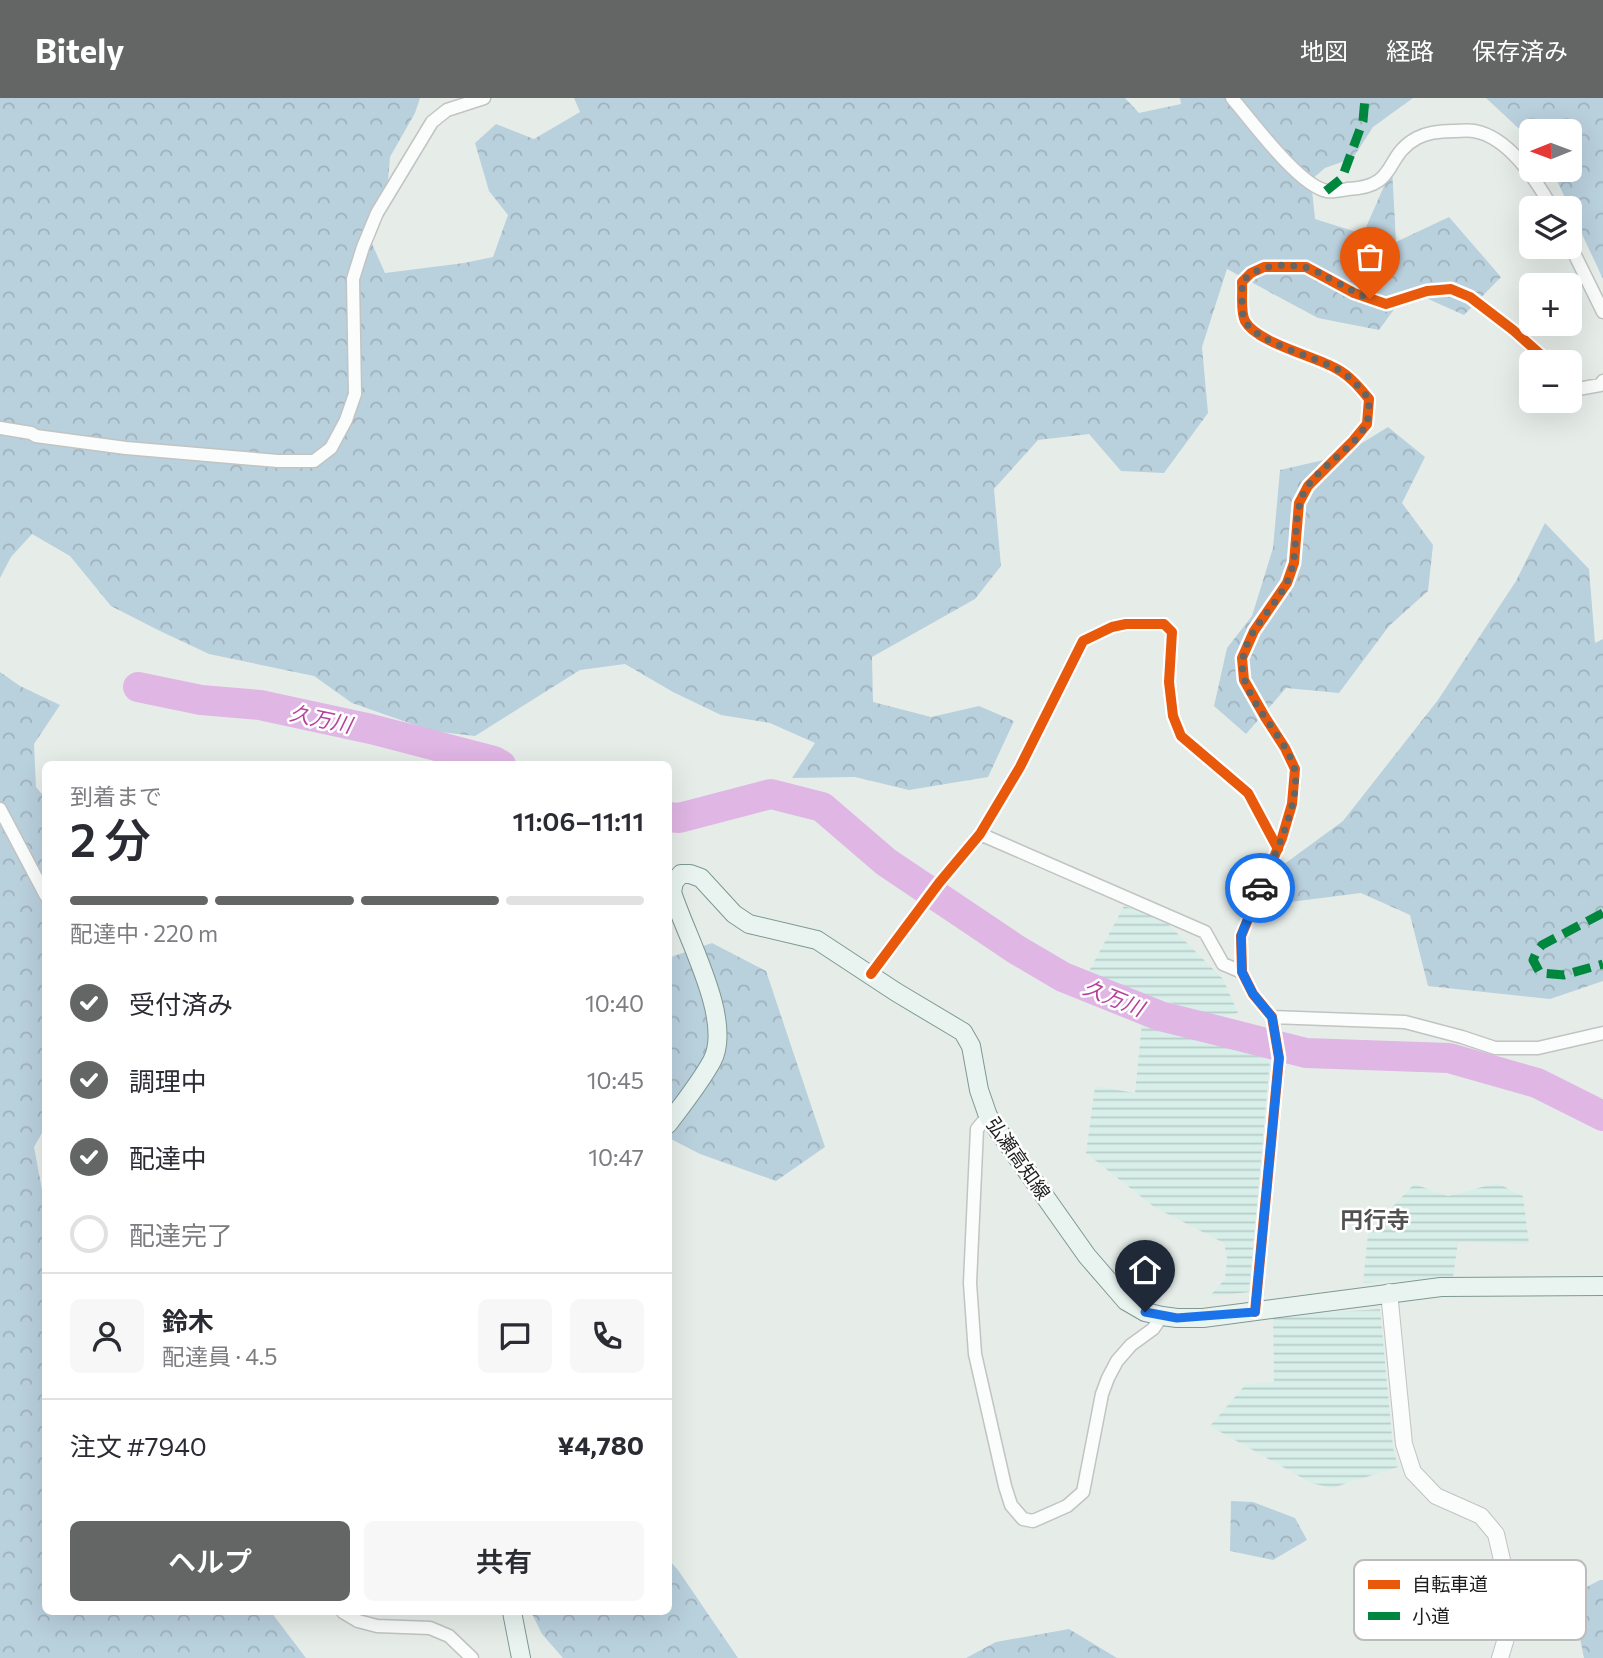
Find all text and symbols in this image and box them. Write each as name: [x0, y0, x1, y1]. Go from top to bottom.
text: Bitely: [35, 29, 124, 70]
text: 地図: [1300, 36, 1348, 65]
text: 経路: [1386, 36, 1434, 65]
text: 保存済み: [1472, 36, 1568, 65]
north arrow: [1519, 119, 1582, 182]
map controls: [1519, 119, 1582, 413]
button: layers: [1519, 196, 1582, 259]
pin: [1340, 227, 1400, 299]
icon: bag: [1351, 238, 1389, 276]
button: +: [1519, 273, 1582, 336]
button: −: [1519, 350, 1582, 413]
water label: 久万川: [288, 699, 356, 737]
text: 到着まで: [70, 782, 162, 810]
text: 11:06–11:11: [513, 805, 644, 836]
text: 2 分: [70, 810, 151, 866]
courier: [1225, 853, 1295, 923]
icon: car: [1241, 869, 1279, 907]
text: 配達中 · 220 m: [70, 919, 218, 947]
water label: 久万川: [1080, 974, 1150, 1021]
icon: check: [70, 984, 108, 1022]
text: 受付済み: [129, 988, 233, 1019]
text: 10:40: [585, 989, 644, 1017]
icon: check: [70, 1061, 108, 1099]
text: 調理中: [129, 1065, 207, 1096]
text: 10:45: [587, 1066, 644, 1094]
street label: 弘瀬高知線: [982, 1112, 1056, 1204]
icon: check: [70, 1138, 108, 1176]
text: 配達中: [129, 1142, 207, 1173]
text: 10:47: [588, 1143, 644, 1171]
district label: 円行寺: [1341, 1205, 1410, 1233]
text: 配達完了: [129, 1219, 233, 1250]
pin: [1115, 1240, 1175, 1312]
icon: home: [1126, 1251, 1164, 1289]
button: person: [70, 1299, 144, 1373]
button: chat: [478, 1299, 552, 1373]
button: phone: [570, 1299, 644, 1373]
text: 鈴木: [162, 1305, 214, 1336]
text: 配達員 · 4.5: [162, 1342, 278, 1370]
text: ¥4,780: [558, 1429, 644, 1460]
text: 注文 #7940: [70, 1430, 207, 1461]
button: ヘルプ: [70, 1521, 350, 1601]
button: 共有: [364, 1521, 644, 1601]
legend: [1354, 1560, 1586, 1640]
text: 自転車道: [1412, 1572, 1488, 1595]
text: 小道: [1412, 1604, 1450, 1627]

